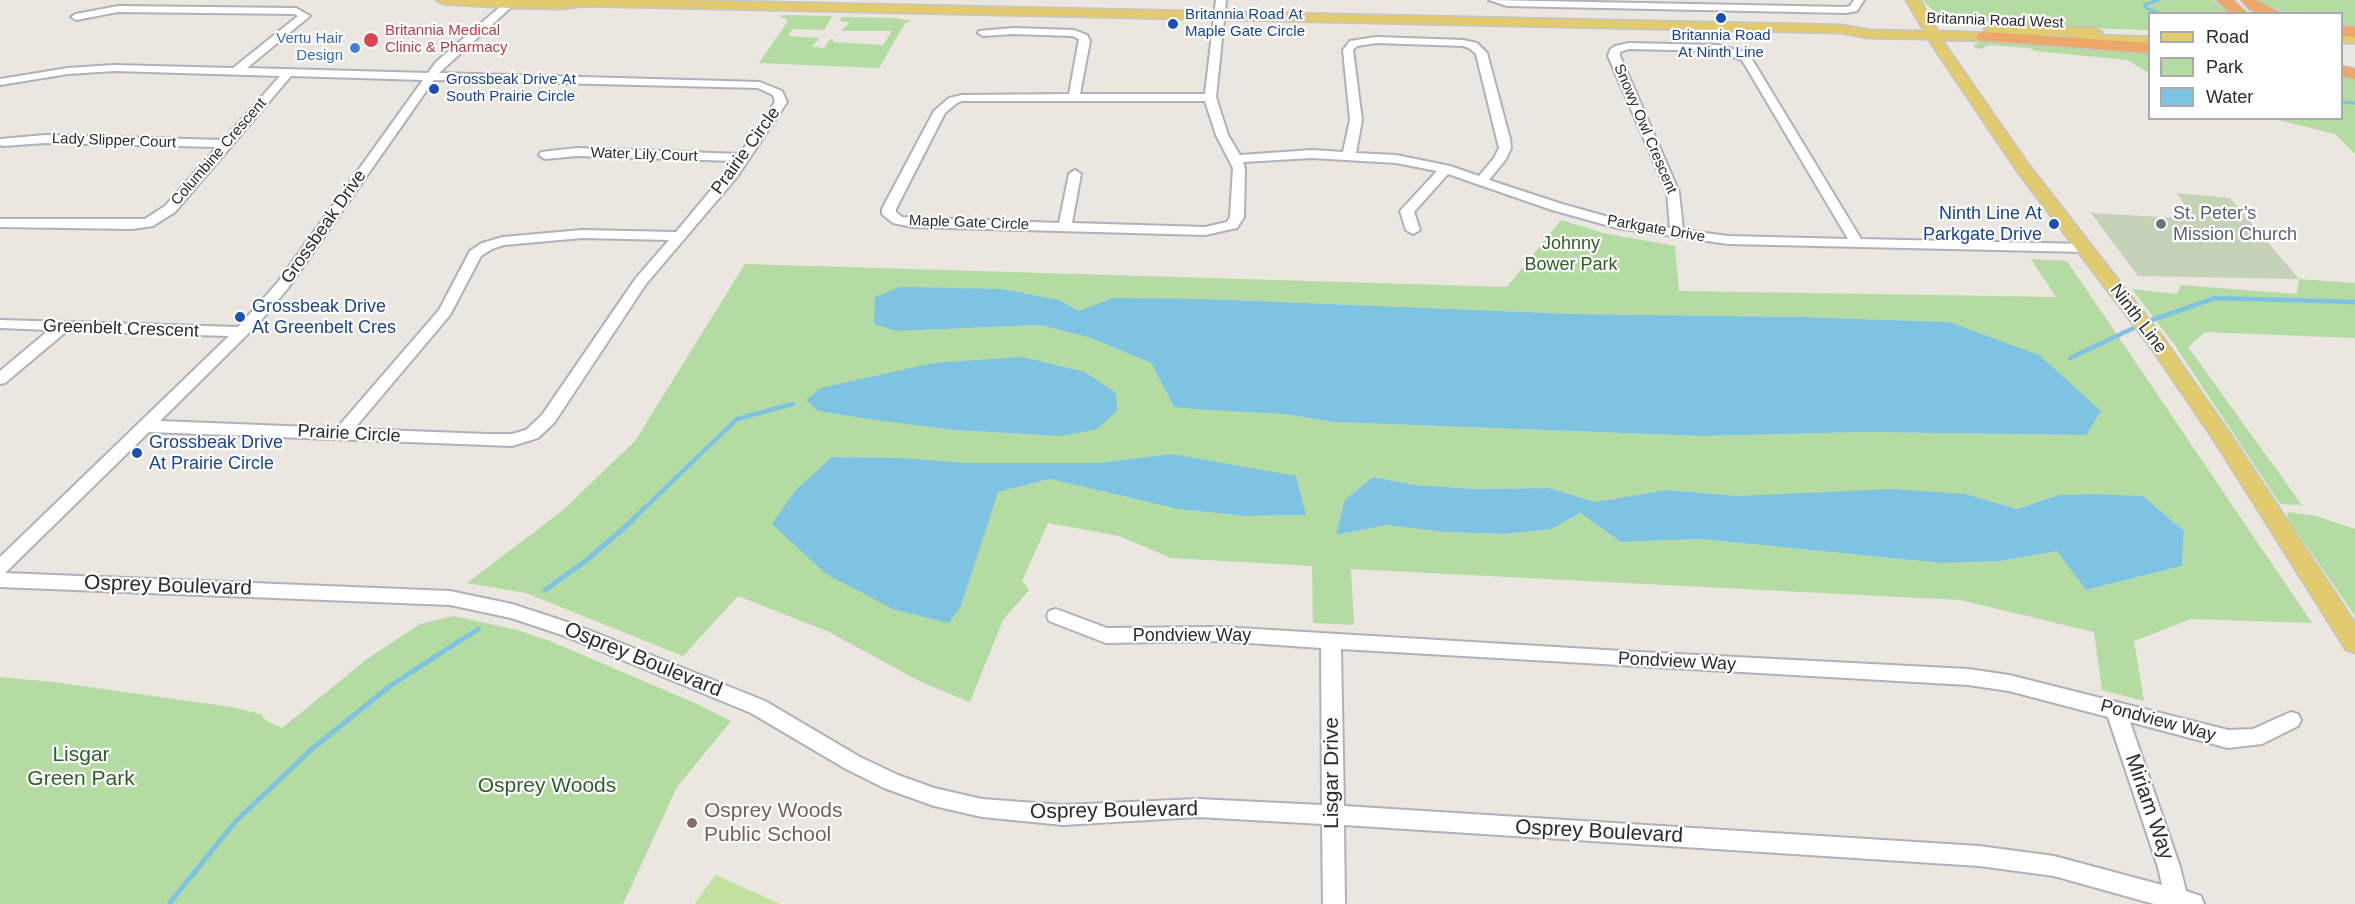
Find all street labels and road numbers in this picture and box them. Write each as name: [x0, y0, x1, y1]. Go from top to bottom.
street label: Britannia Road West: [1926, 10, 2064, 32]
street label: Snowy Owl Crescent: [1610, 61, 1680, 197]
street label: Columbine Crescent: [168, 95, 270, 209]
street label: Prairie Circle: [707, 103, 785, 199]
street label: Lady Slipper Court: [52, 130, 176, 152]
street label: Water Lily Court: [590, 144, 698, 166]
street label: Grossbeak Drive: [277, 166, 371, 288]
street label: Maple Gate Circle: [909, 212, 1029, 234]
street label: Parkgate Drive: [1606, 212, 1706, 246]
street label: Ninth Line: [2105, 280, 2171, 358]
street label: Greenbelt Crescent: [43, 315, 199, 343]
street label: Prairie Circle: [297, 421, 401, 447]
street label: Osprey Boulevard: [84, 570, 252, 602]
street label: Osprey Boulevard: [560, 617, 726, 703]
street label: Pondview Way: [1133, 625, 1251, 647]
street label: Pondview Way: [1617, 648, 1737, 676]
street label: Pondview Way: [2098, 695, 2218, 747]
street label: Lisgar Drive: [1319, 717, 1345, 829]
street label: Miriam Way: [2119, 751, 2179, 863]
street label: Osprey Boulevard: [1030, 797, 1198, 825]
street label: Osprey Boulevard: [1514, 815, 1684, 849]

